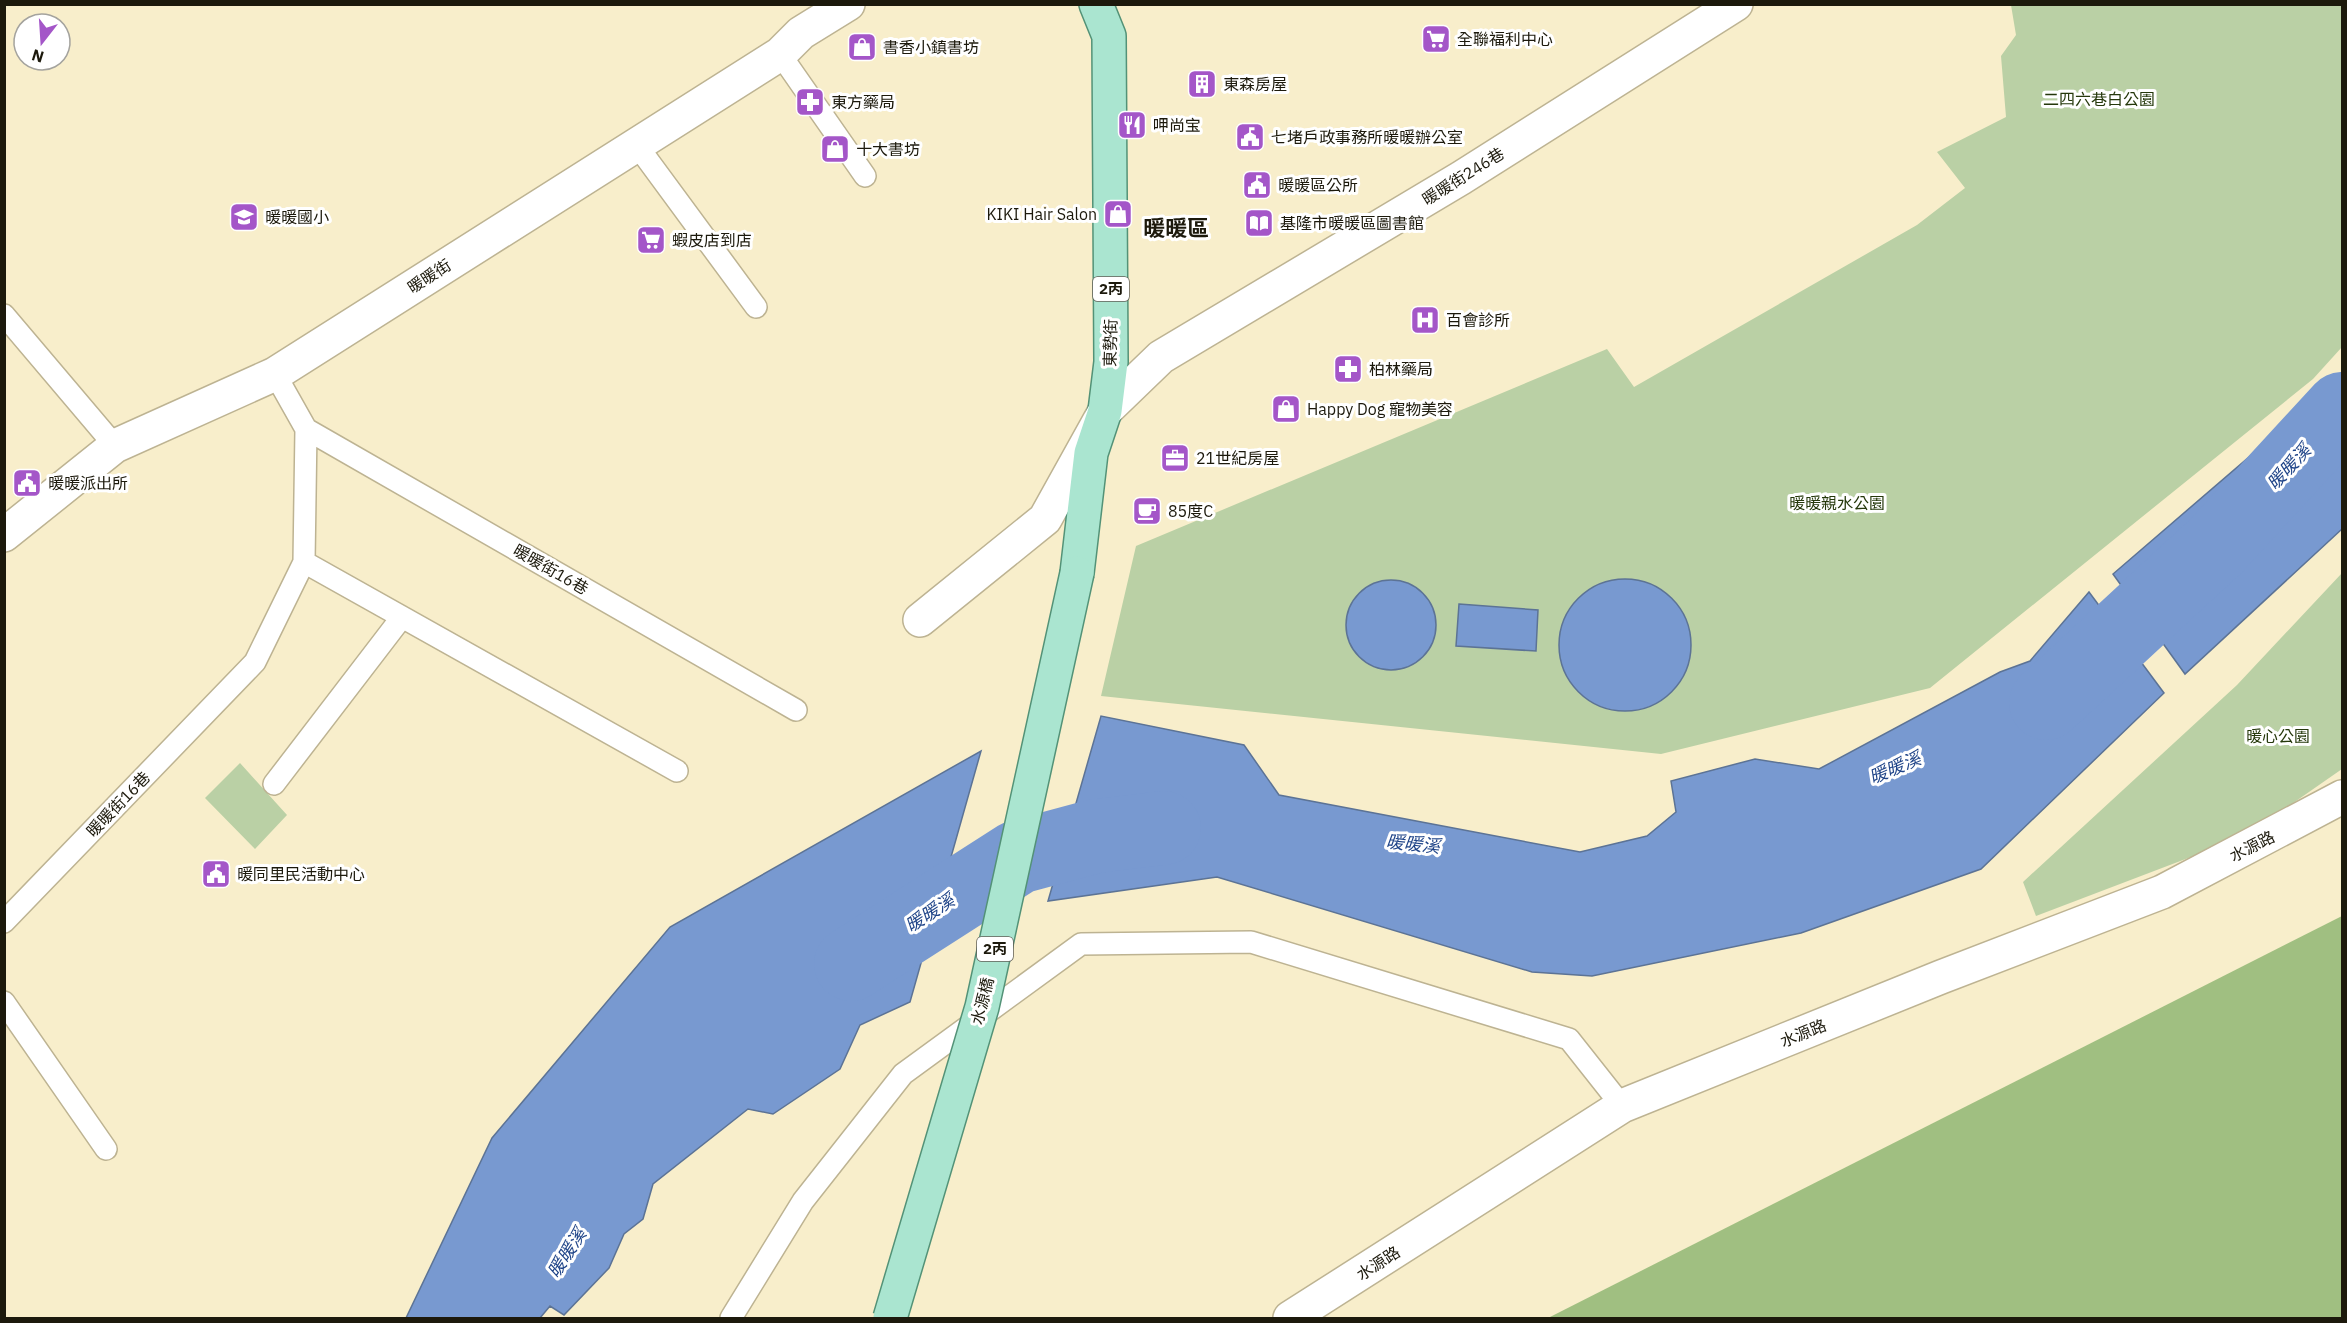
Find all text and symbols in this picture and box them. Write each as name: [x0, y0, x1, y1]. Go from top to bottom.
north arrow: [12, 12, 72, 72]
supermarket icon: 全聯福利中心: [1420, 23, 1452, 55]
place label: 全聯福利中心: [1457, 29, 1553, 49]
shop icon: 書香小鎮書坊: [846, 31, 878, 63]
place label: 書香小鎮書坊: [883, 37, 979, 57]
text: N: [29, 45, 46, 68]
building icon: 東森房屋: [1186, 68, 1218, 100]
place label: 東森房屋: [1223, 74, 1287, 94]
pharmacy icon: 東方藥局: [794, 86, 826, 118]
park label: 二四六巷白公園: [2043, 89, 2155, 109]
place label: 東方藥局: [831, 92, 895, 112]
restaurant icon: 呷尚宝: [1116, 109, 1148, 141]
place label: 呷尚宝: [1153, 115, 1201, 135]
public building icon: 七堵戶政事務所暖暖辦公室: [1234, 121, 1266, 153]
place label: 七堵戶政事務所暖暖辦公室: [1271, 127, 1463, 147]
shop icon: 十大書坊: [819, 133, 851, 165]
place label: 十大書坊: [856, 139, 920, 159]
street label: 暖暖街246巷: [1418, 143, 1508, 209]
public building icon: 暖暖區公所: [1241, 169, 1273, 201]
place label: 暖暖區公所: [1278, 175, 1358, 195]
shop icon: KIKI Hair Salon: [1102, 198, 1134, 230]
school or university icon: 暖暖國小: [228, 201, 260, 233]
place label: KIKI Hair Salon: [986, 204, 1097, 224]
place label: 暖暖國小: [265, 207, 329, 227]
library icon: 基隆市暖暖區圖書館: [1243, 207, 1275, 239]
district label: 暖暖區: [1143, 213, 1209, 242]
place label: 基隆市暖暖區圖書館: [1280, 213, 1424, 233]
supermarket icon: 蝦皮店到店: [635, 224, 667, 256]
place label: 蝦皮店到店: [672, 230, 752, 250]
street label: 暖暖街: [403, 255, 455, 297]
road number: 2丙: [1093, 277, 1129, 301]
hospital icon: 百會診所: [1409, 304, 1441, 336]
place label: 百會診所: [1446, 310, 1510, 330]
street label: 東勢街: [1100, 319, 1120, 367]
pharmacy icon: 柏林藥局: [1332, 353, 1364, 385]
place label: 柏林藥局: [1369, 359, 1433, 379]
shop icon: Happy Dog 寵物美容: [1270, 393, 1302, 425]
place label: Happy Dog 寵物美容: [1307, 399, 1453, 419]
water label: 暖暖溪: [2262, 437, 2318, 494]
office icon: 21世紀房屋: [1159, 442, 1191, 474]
place label: 21世紀房屋: [1196, 448, 1279, 468]
public building icon: 暖暖派出所: [11, 467, 43, 499]
place label: 暖暖派出所: [48, 473, 128, 493]
park label: 暖暖親水公園: [1789, 493, 1885, 513]
cafe icon: 85度C: [1131, 495, 1163, 527]
place label: 85度C: [1168, 501, 1213, 521]
street label: 暖暖街16巷: [510, 540, 592, 598]
park label: 暖心公園: [2246, 726, 2310, 746]
water label: 暖暖溪: [1865, 745, 1927, 789]
street label: 暖暖街16巷: [82, 767, 154, 841]
street label: 水源路: [2226, 826, 2278, 866]
water label: 暖暖溪: [1385, 829, 1444, 858]
public building icon: 暖同里民活動中心: [200, 858, 232, 890]
place label: 暖同里民活動中心: [237, 864, 365, 884]
water label: 暖暖溪: [901, 887, 961, 937]
road number: 2丙: [977, 937, 1013, 961]
street label: 水源橋: [966, 975, 998, 1027]
street label: 水源路: [1777, 1015, 1829, 1051]
water label: 暖暖溪: [542, 1221, 593, 1282]
street label: 水源路: [1352, 1242, 1404, 1284]

